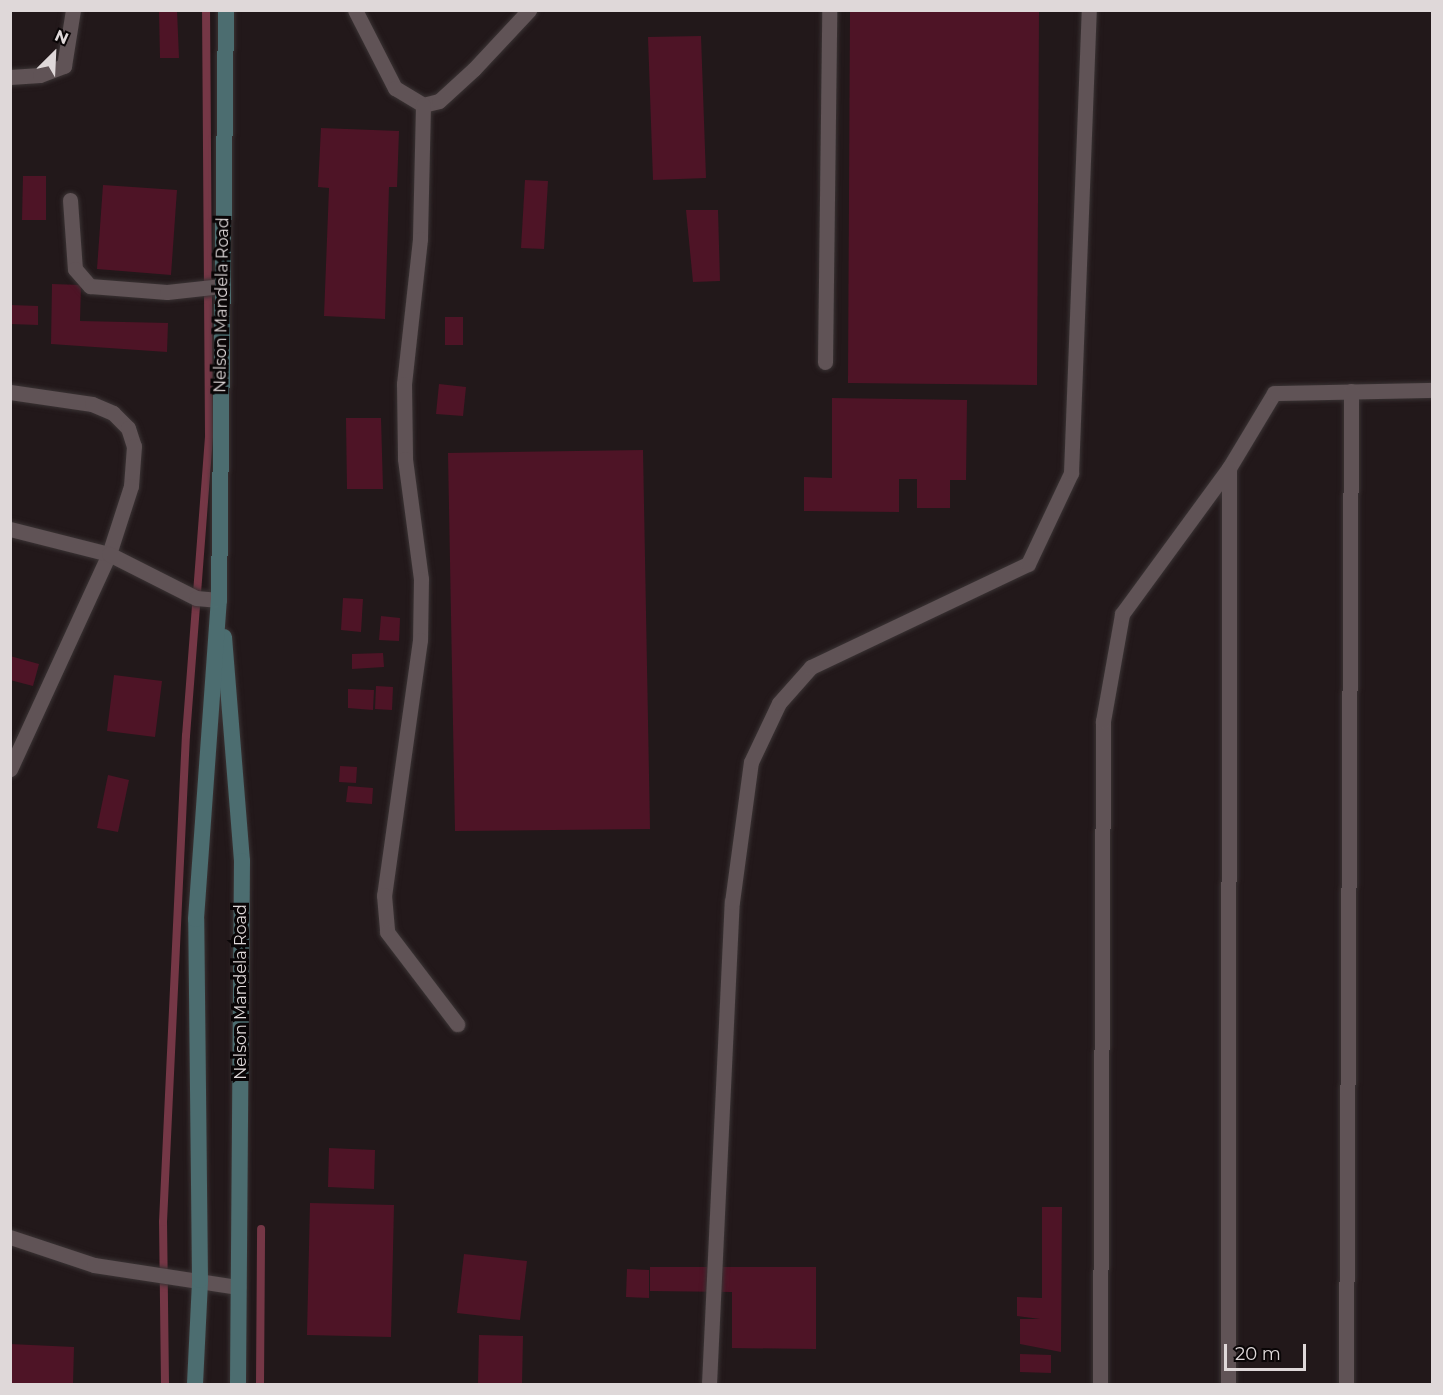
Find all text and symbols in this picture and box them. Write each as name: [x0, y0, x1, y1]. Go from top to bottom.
north arrow: [24, 24, 84, 84]
text: N: [52, 26, 71, 48]
street label: Nelson Mandela Road: [211, 217, 233, 393]
street label: Nelson Mandela Road: [231, 904, 251, 1080]
scale bar: [1227, 1332, 1310, 1370]
text: 20 m: [1235, 1343, 1281, 1365]

